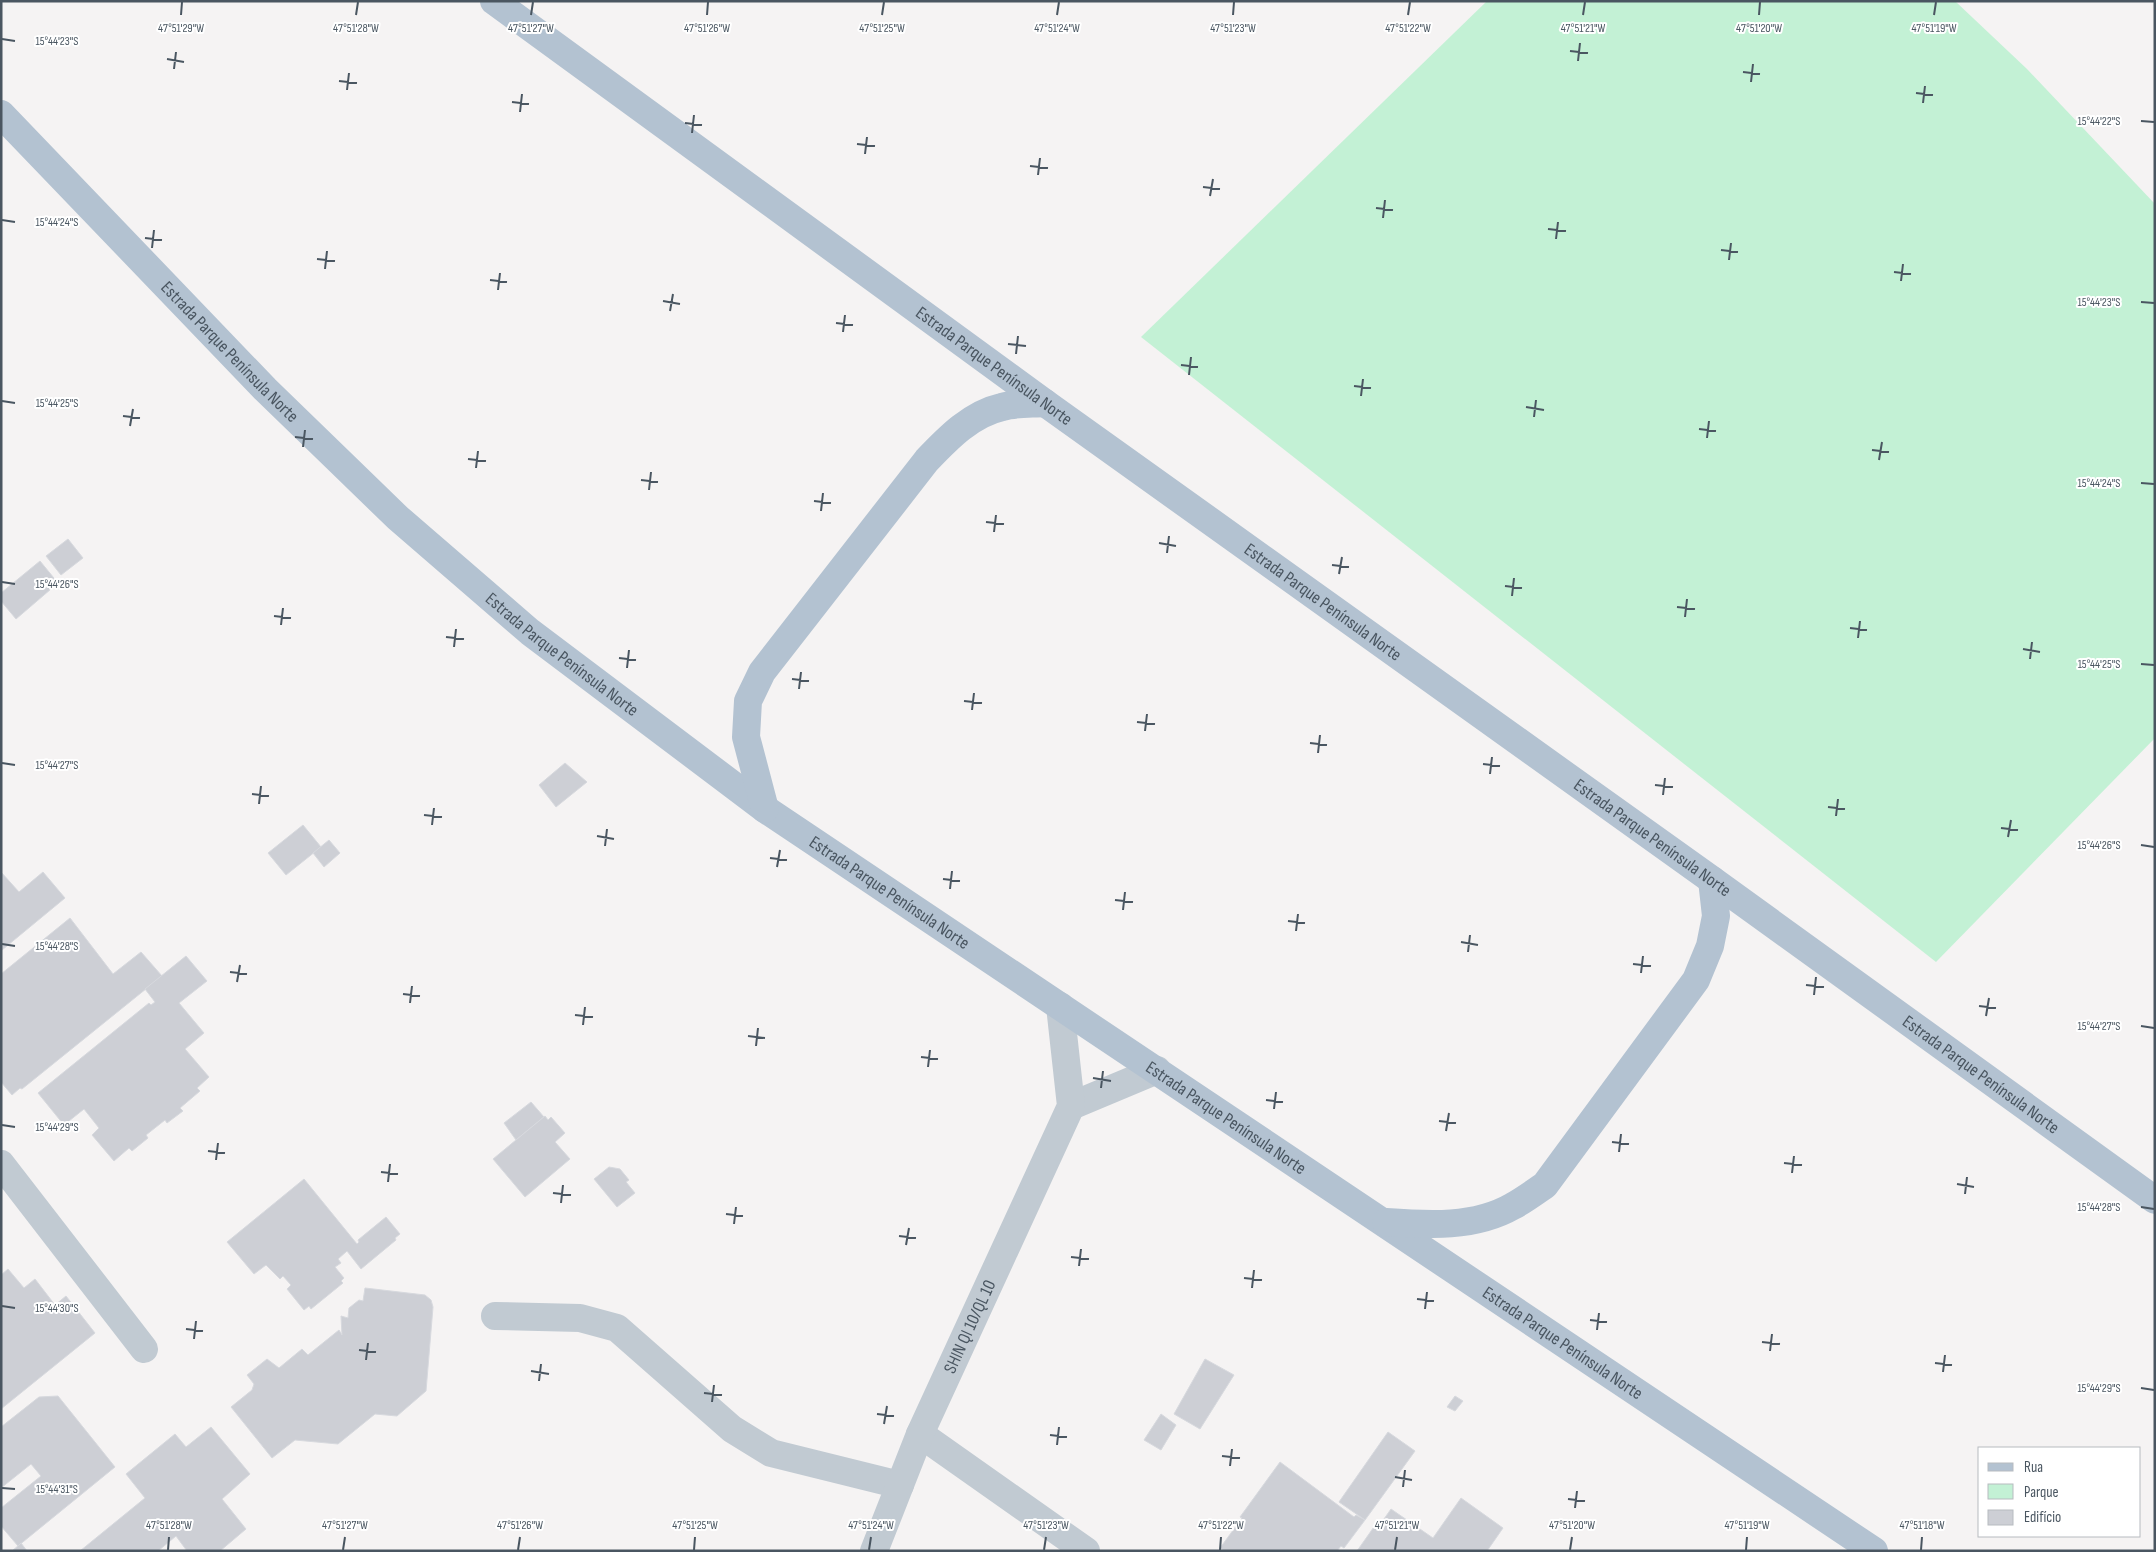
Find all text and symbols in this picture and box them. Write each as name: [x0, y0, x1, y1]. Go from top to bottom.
text: 47°51'29"W: [158, 21, 204, 36]
text: 47°51'28"W: [333, 21, 379, 36]
text: 47°51'27"W: [508, 21, 554, 36]
text: 47°51'26"W: [684, 21, 730, 36]
text: 47°51'25"W: [859, 21, 905, 36]
text: 47°51'24"W: [1034, 21, 1080, 36]
text: 47°51'23"W: [1210, 21, 1256, 36]
text: 47°51'22"W: [1385, 21, 1431, 36]
text: 47°51'21"W: [1561, 21, 1606, 36]
text: 47°51'20"W: [1736, 21, 1782, 36]
text: 47°51'19"W: [1911, 21, 1957, 36]
text: 15°44'23"S: [36, 34, 78, 49]
text: 15°44'22"S: [2078, 114, 2120, 129]
text: 15°44'24"S: [36, 215, 78, 230]
street label: Estrada Parque Península Norte: [157, 277, 303, 426]
text: 15°44'23"S: [2078, 295, 2120, 310]
street label: Estrada Parque Península Norte: [912, 302, 1076, 430]
text: 15°44'25"S: [36, 396, 78, 411]
text: 15°44'24"S: [2078, 476, 2120, 491]
street label: Estrada Parque Península Norte: [1240, 539, 1406, 665]
text: 15°44'26"S: [35, 577, 79, 592]
street label: Estrada Parque Península Norte: [481, 588, 643, 721]
text: 15°44'25"S: [2078, 657, 2120, 672]
text: 15°44'27"S: [35, 758, 79, 773]
street label: Estrada Parque Península Norte: [1570, 774, 1735, 901]
street label: Estrada Parque Península Norte: [805, 831, 974, 953]
text: 15°44'26"S: [2077, 838, 2121, 853]
text: 15°44'28"S: [35, 939, 79, 954]
street label: Estrada Parque Península Norte: [1899, 1011, 2064, 1138]
text: 15°44'27"S: [2077, 1019, 2121, 1034]
street label: Estrada Parque Península Norte: [1142, 1056, 1310, 1179]
text: 15°44'29"S: [35, 1120, 79, 1135]
text: 15°44'28"S: [2077, 1200, 2121, 1215]
street label: SHIN QI 10/QL 10: [939, 1277, 1000, 1377]
street label: Estrada Parque Península Norte: [1479, 1282, 1647, 1404]
text: 15°44'30"S: [35, 1301, 79, 1316]
text: 15°44'29"S: [2077, 1381, 2121, 1396]
legend: [1978, 1447, 2141, 1537]
text: Rua: [2024, 1458, 2043, 1477]
text: 15°44'31"S: [36, 1482, 78, 1497]
text: Parque: [2024, 1483, 2059, 1502]
text: Edifício: [2024, 1508, 2061, 1527]
text: 47°51'28"W: [146, 1518, 192, 1533]
text: 47°51'27"W: [322, 1518, 368, 1533]
text: 47°51'26"W: [497, 1518, 543, 1533]
text: 47°51'25"W: [672, 1518, 718, 1533]
text: 47°51'24"W: [848, 1518, 894, 1533]
text: 47°51'23"W: [1023, 1518, 1069, 1533]
text: 47°51'22"W: [1198, 1518, 1244, 1533]
text: 47°51'21"W: [1375, 1518, 1420, 1533]
text: 47°51'20"W: [1549, 1518, 1595, 1533]
text: 47°51'19"W: [1724, 1518, 1770, 1533]
text: 47°51'18"W: [1899, 1518, 1945, 1533]

